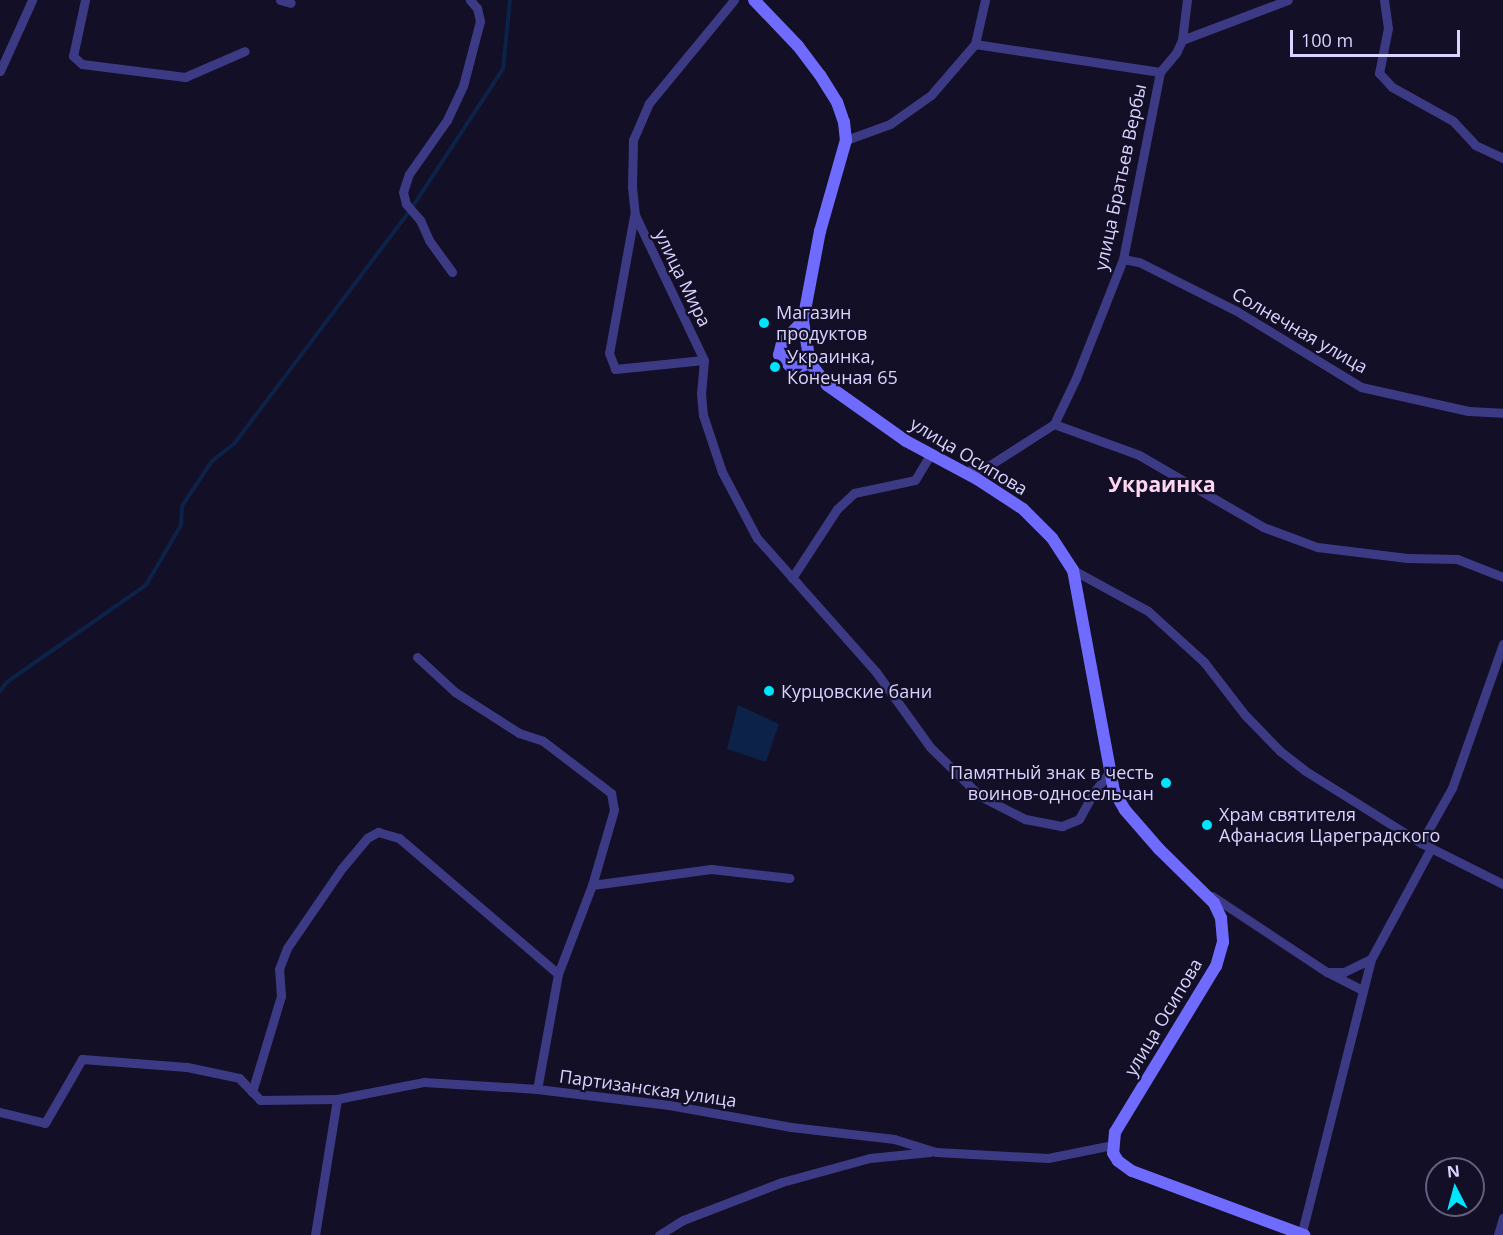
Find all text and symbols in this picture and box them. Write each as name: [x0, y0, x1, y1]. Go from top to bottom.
scale bar: [1293, 18, 1462, 56]
text: 100 m: [1301, 28, 1353, 52]
street label: улица Братьев Вербы: [1090, 82, 1150, 272]
street label: улица Мира: [650, 226, 716, 330]
street label: Солнечная улица: [1228, 282, 1372, 378]
place label: Магазин продуктов: [776, 302, 867, 344]
marker: Магазин продуктов: [757, 316, 771, 330]
place label: Украинка, Конечная 65: [787, 346, 898, 388]
marker: Украинка, Конечная 65: [768, 360, 782, 374]
street label: улица Осипова: [906, 412, 1032, 500]
district label: Украинка: [1108, 471, 1216, 497]
place label: Курцовские бани: [781, 680, 932, 702]
marker: Курцовские бани: [762, 684, 776, 698]
place label: Памятный знак в честь воинов-односельчан: [950, 762, 1154, 804]
marker: Памятный знак в честь воинов-односельчан: [1159, 776, 1173, 790]
place label: Храм святителя Афанасия Цареградского: [1219, 804, 1440, 846]
marker: Храм святителя Афанасия Цареградского: [1200, 818, 1214, 832]
street label: улица Осипова: [1119, 954, 1207, 1080]
street label: Партизанская улица: [558, 1065, 738, 1111]
north arrow: [1425, 1157, 1485, 1217]
text: N: [1446, 1159, 1461, 1183]

